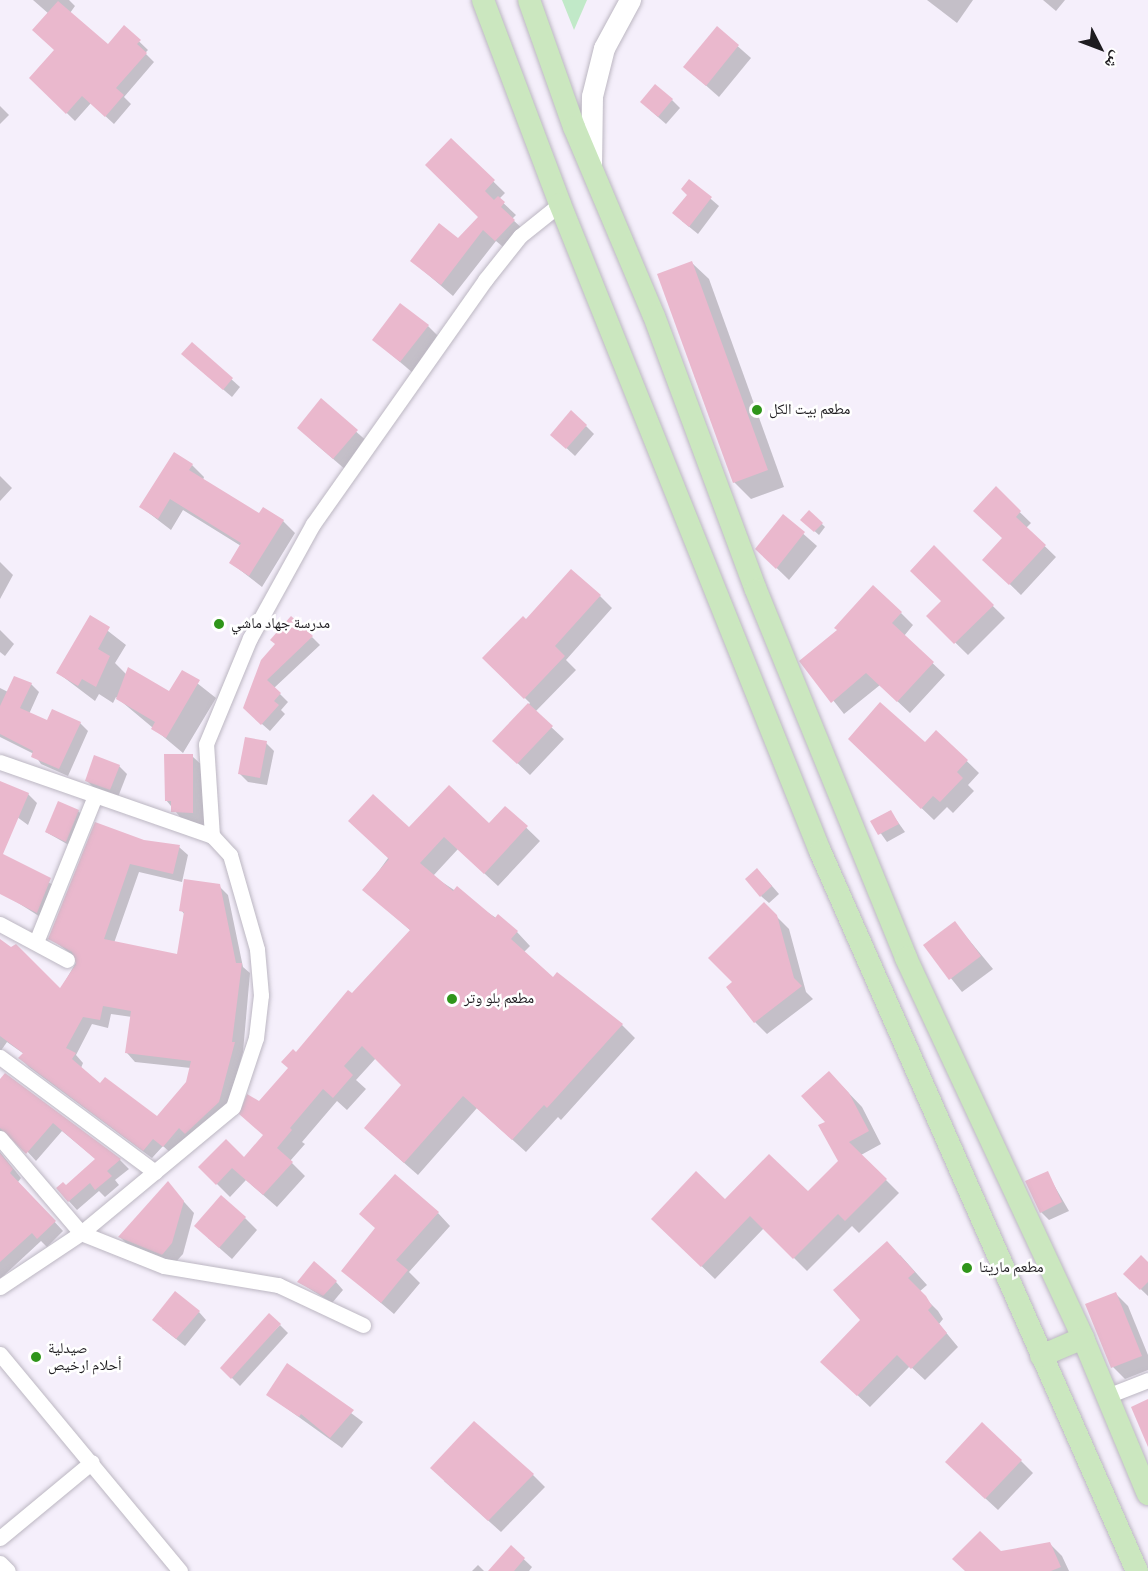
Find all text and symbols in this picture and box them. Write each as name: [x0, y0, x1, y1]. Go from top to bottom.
north arrow: [1070, 18, 1130, 78]
text: ش: [1100, 47, 1126, 73]
place label: مطعم بيت الكل: [769, 401, 850, 419]
marker: مطعم بيت الكل: [750, 403, 764, 417]
place label: مدرسة جهاد ماشي: [231, 615, 330, 633]
marker: مدرسة جهاد ماشي: [212, 617, 226, 631]
place label: مطعم بلو وتر: [464, 990, 534, 1008]
marker: مطعم بلو وتر: [445, 992, 459, 1006]
place label: مطعم ماريتا: [979, 1259, 1043, 1277]
marker: مطعم ماريتا: [960, 1261, 974, 1275]
place label: صيدلية أحلام ارخيص: [48, 1339, 122, 1374]
marker: صيدلية أحلام ارخيص: [29, 1350, 43, 1364]

